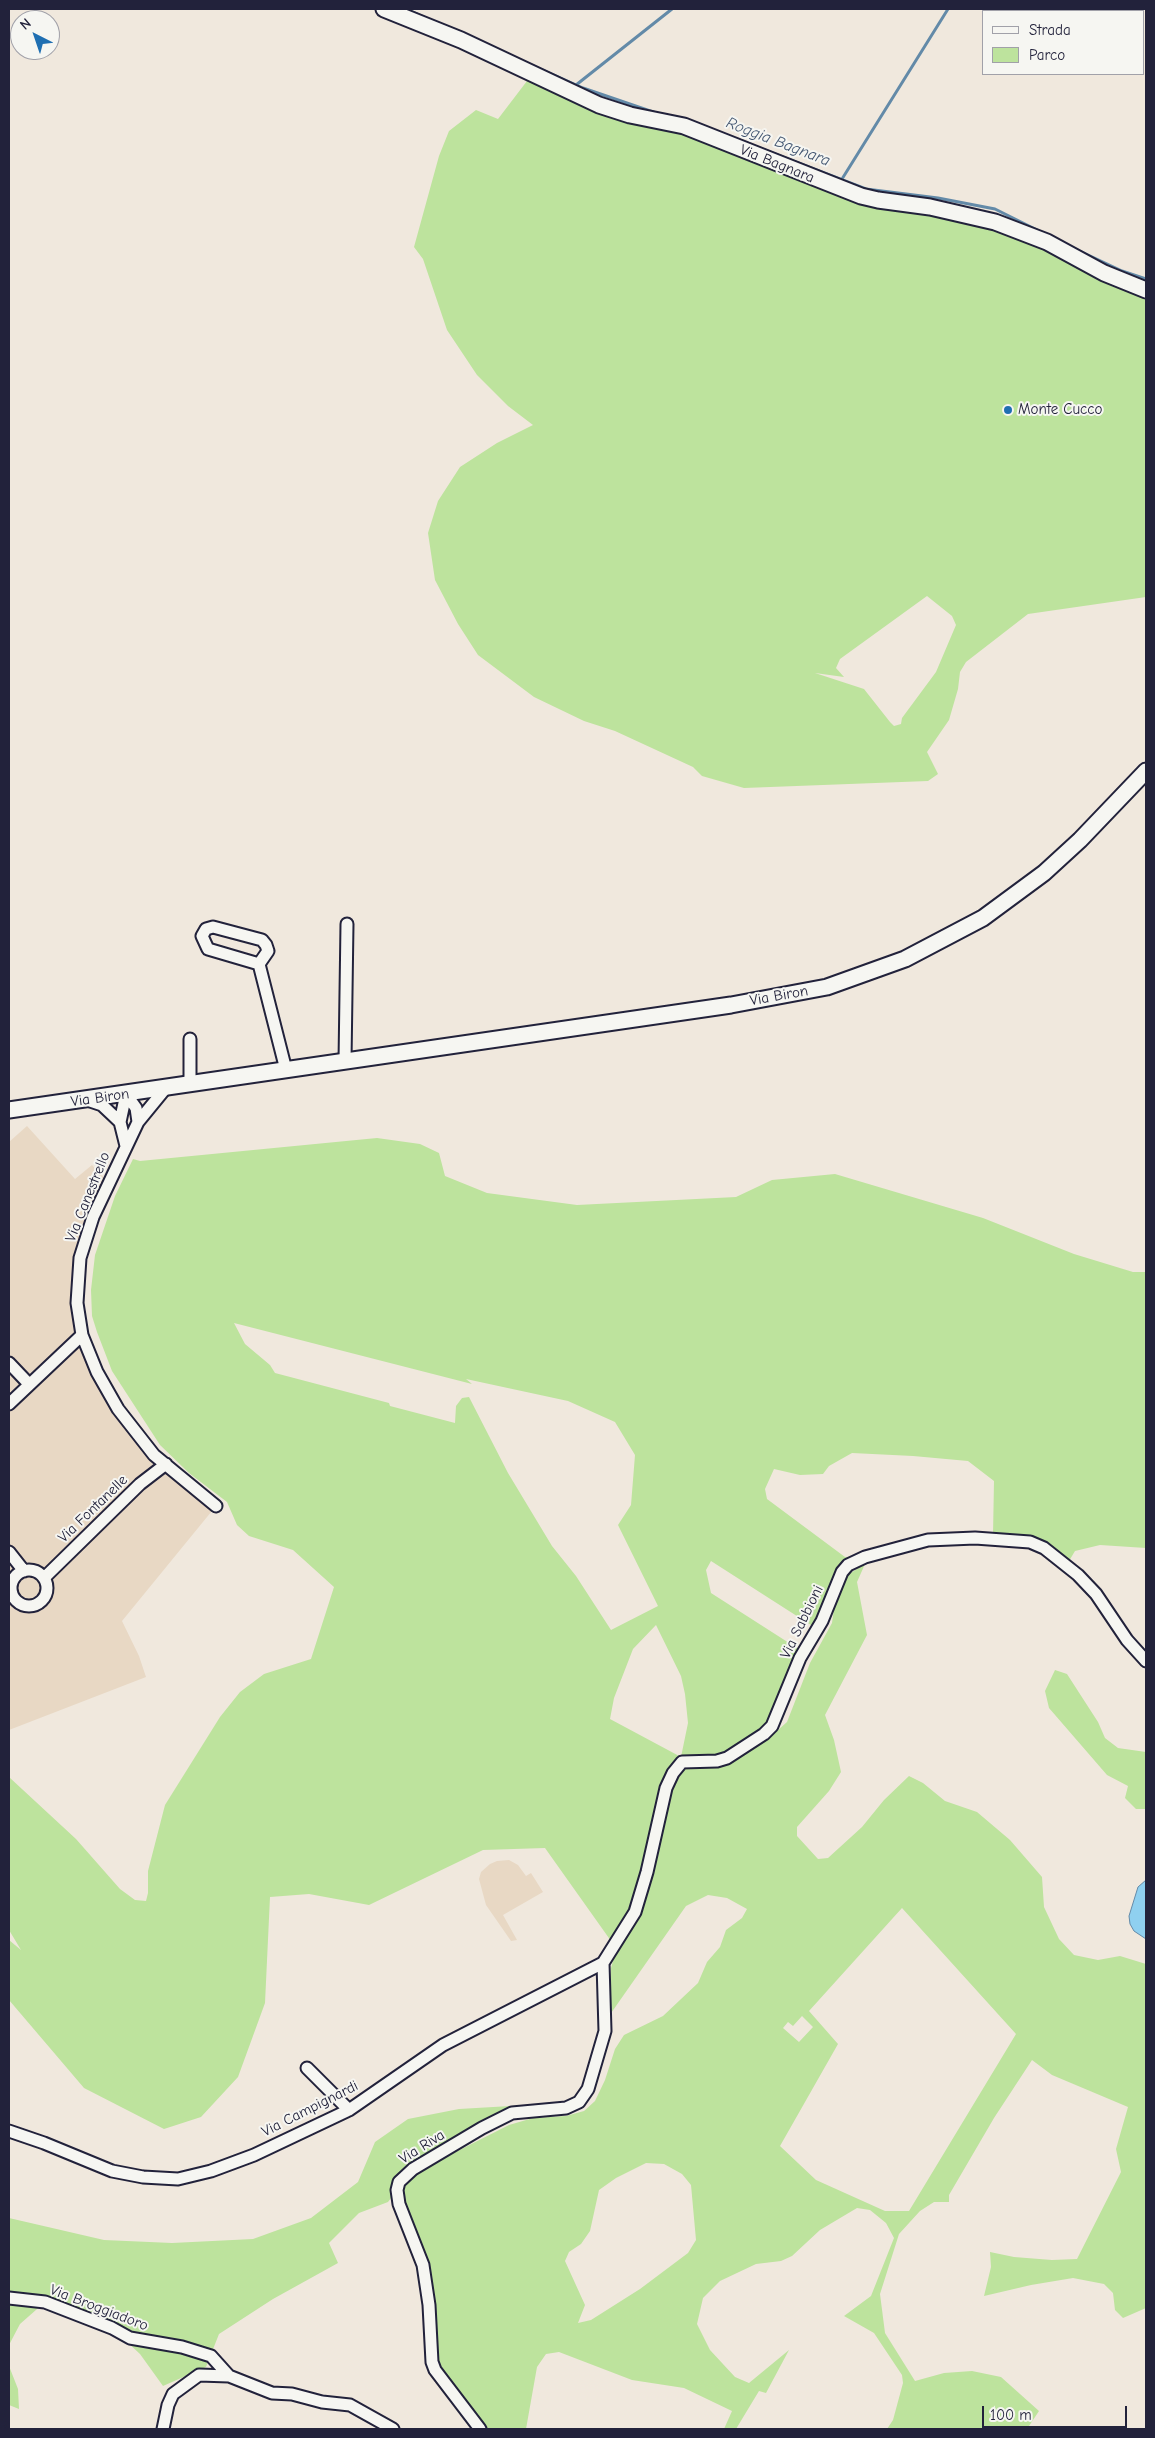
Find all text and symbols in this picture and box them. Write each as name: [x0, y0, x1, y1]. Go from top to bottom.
north arrow: [10, 10, 60, 60]
legend: [982, 10, 1145, 75]
text: N: [16, 15, 35, 33]
text: Strada: [1029, 21, 1071, 39]
text: Parco: [1029, 46, 1065, 64]
water label: Roggia Bagnara: [723, 113, 833, 171]
street label: Via Bagnara: [737, 141, 817, 187]
place label: Monte Cucco: [1018, 401, 1102, 419]
marker: Monte Cucco: [1002, 404, 1014, 416]
street label: Via Biron: [748, 982, 810, 1010]
street label: Via Biron: [70, 1085, 130, 1111]
street label: Via Canestrello: [62, 1150, 114, 1244]
street label: Via Fontanelle: [54, 1471, 132, 1547]
street label: Via Sabbioni: [777, 1582, 827, 1662]
street label: Via Campignardi: [259, 2077, 361, 2141]
street label: Via Riva: [396, 2126, 448, 2168]
street label: Via Broggiadoro: [47, 2281, 151, 2335]
scale bar: [985, 2396, 1130, 2428]
text: 100 m: [990, 2406, 1032, 2424]

